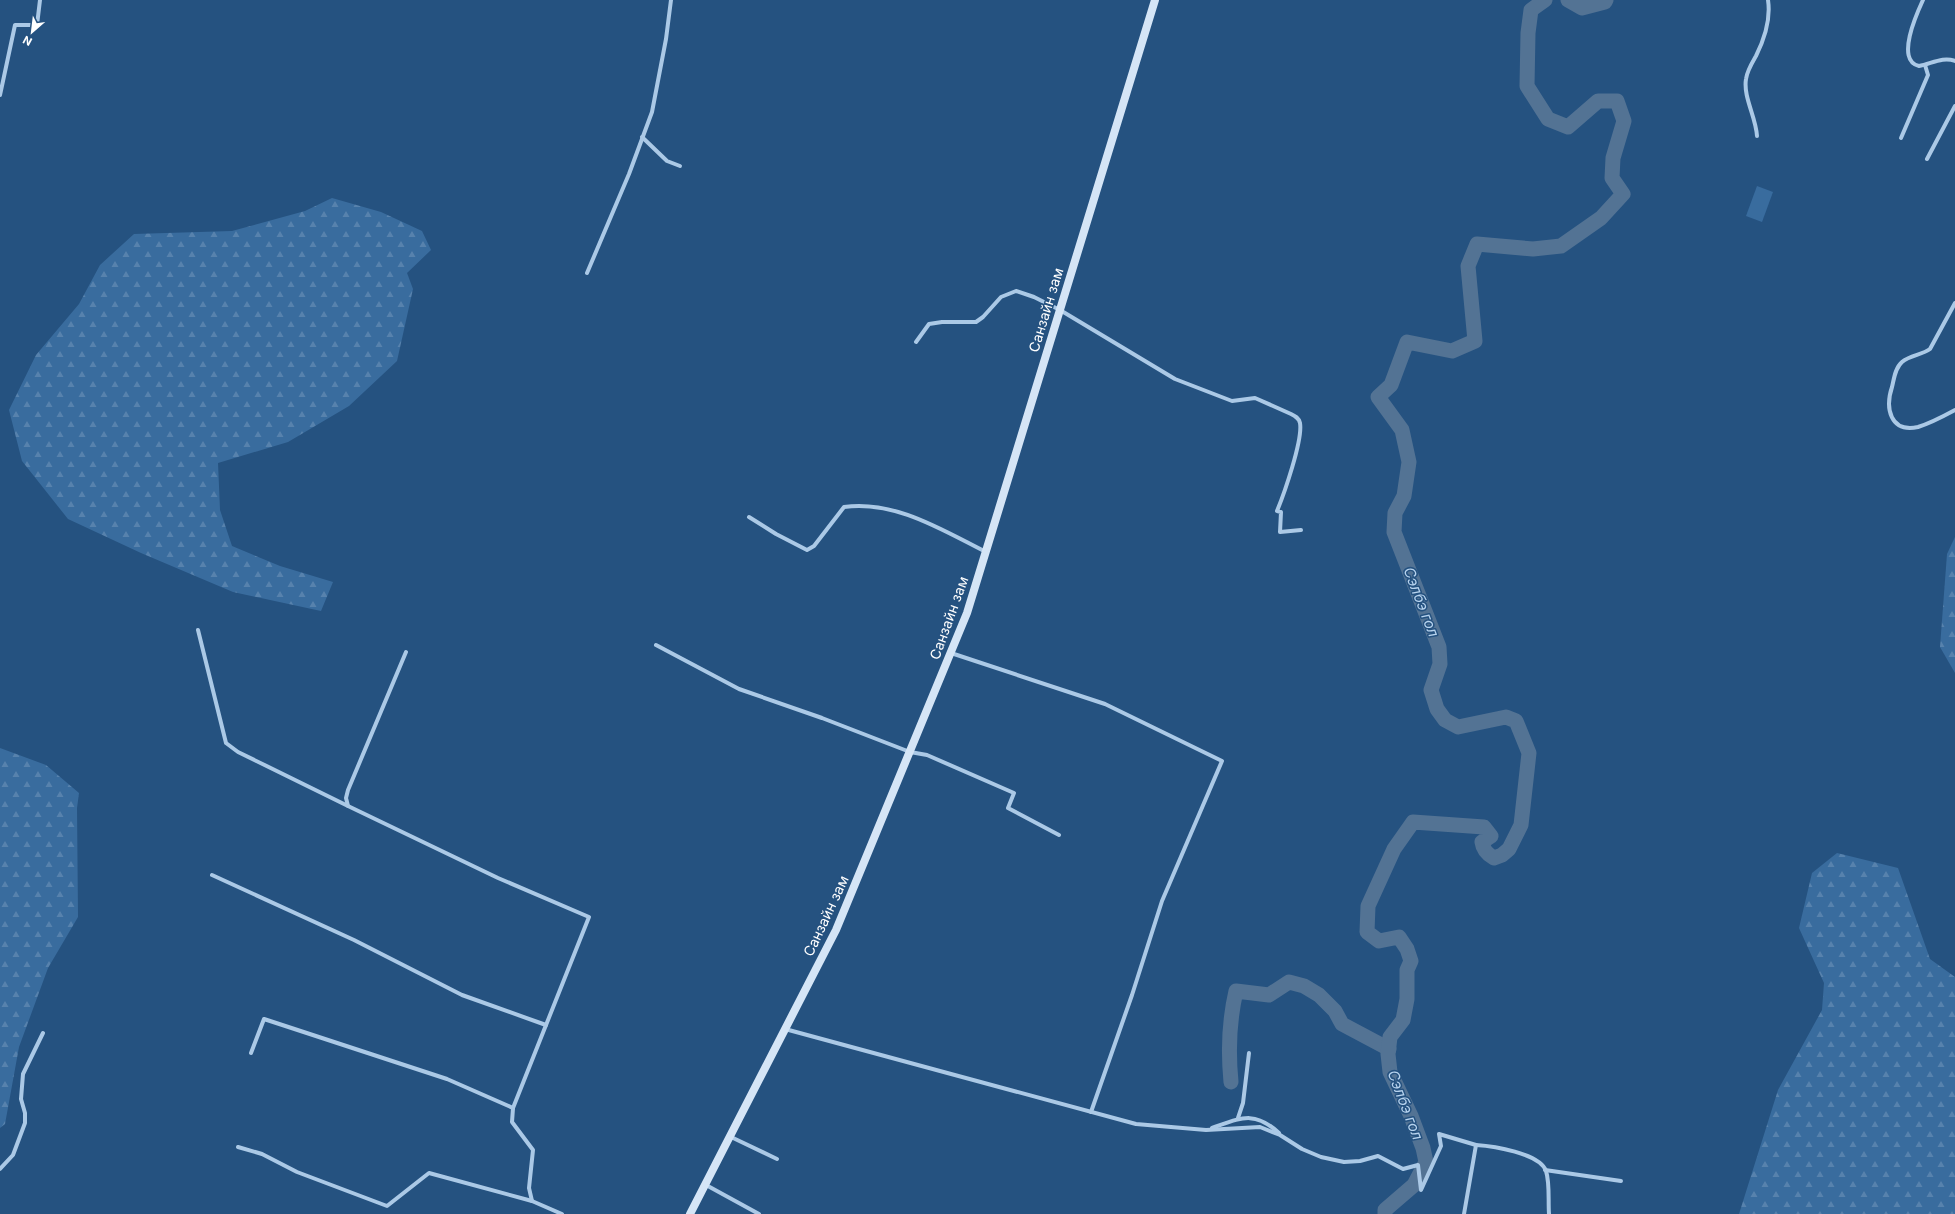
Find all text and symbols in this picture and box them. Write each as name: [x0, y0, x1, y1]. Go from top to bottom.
north arrow: [12, 12, 52, 52]
text: N: [20, 33, 34, 49]
street label: Санзайн зам: [1025, 266, 1066, 354]
water label: Сэлбэ гол: [1399, 564, 1444, 640]
street label: Санзайн зам: [926, 574, 971, 662]
street label: Санзайн зам: [799, 873, 852, 959]
water label: Сэлбэ гол: [1383, 1067, 1428, 1143]

